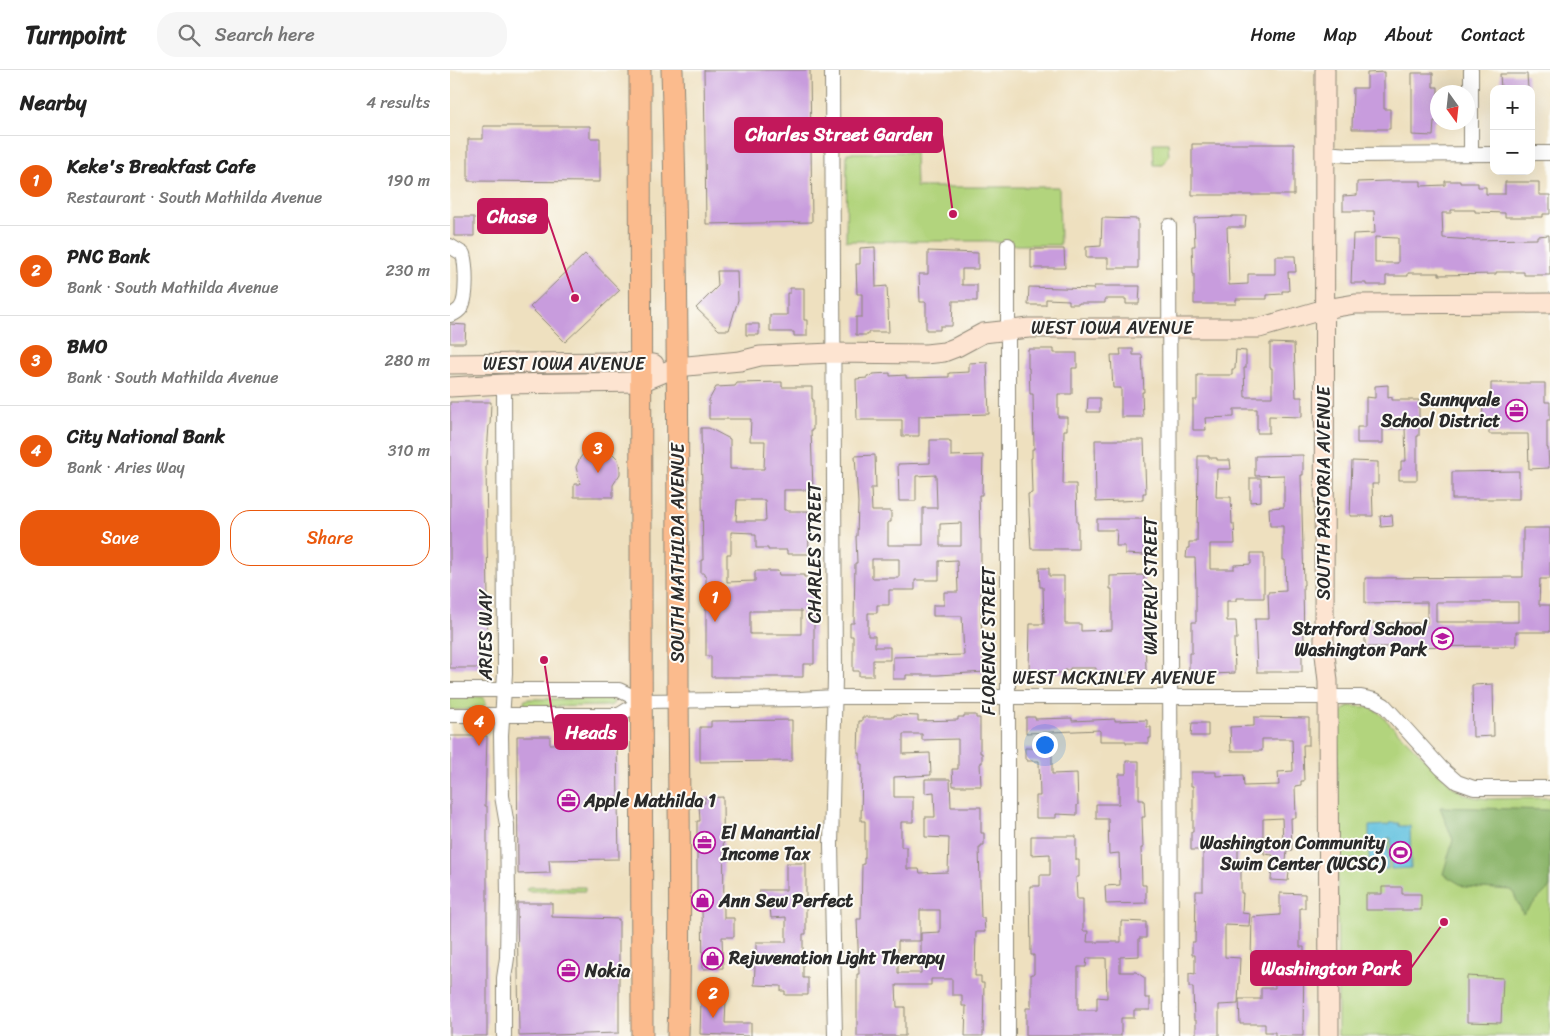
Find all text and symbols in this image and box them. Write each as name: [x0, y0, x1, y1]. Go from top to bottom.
search box: [157, 12, 507, 57]
text: Turnpoint: [25, 14, 127, 56]
text: Search here: [215, 18, 315, 51]
text: Home: [1251, 19, 1296, 51]
text: Map: [1324, 19, 1357, 51]
text: About: [1385, 19, 1433, 51]
text: Contact: [1461, 19, 1525, 51]
icon: search: [175, 21, 203, 49]
text: Nearby: [20, 84, 86, 122]
north arrow: [1430, 85, 1475, 130]
map controls: [1490, 85, 1535, 175]
button: +: [1490, 85, 1535, 130]
text: 4 results: [366, 88, 430, 117]
callout: Charles Street Garden: [735, 118, 942, 152]
text: Charles Street Garden: [745, 118, 933, 151]
button: −: [1490, 130, 1535, 175]
text: Keke's Breakfast Cafe: [67, 150, 256, 183]
text: 1: [33, 166, 39, 195]
text: 190 m: [387, 166, 430, 195]
text: Restaurant · South Mathilda Avenue: [67, 183, 322, 212]
callout: Chase: [478, 199, 547, 233]
text: Chase: [486, 200, 537, 233]
text: PNC Bank: [67, 240, 150, 273]
text: 2: [31, 256, 41, 285]
text: 230 m: [385, 256, 430, 285]
text: Bank · South Mathilda Avenue: [67, 273, 278, 302]
street label: WEST IOWA AVENUE: [1031, 312, 1194, 344]
text: BMO: [67, 330, 108, 363]
text: 3: [32, 346, 40, 375]
text: 280 m: [385, 346, 430, 375]
street label: WEST IOWA AVENUE: [483, 348, 646, 380]
text: Bank · South Mathilda Avenue: [67, 363, 278, 392]
place label: Sunnyvale School District: [1380, 384, 1500, 437]
street label: SOUTH PASTORIA AVENUE: [1308, 385, 1340, 600]
office icon: Sunnyvale School District: [1504, 398, 1528, 422]
text: City National Bank: [67, 420, 225, 453]
pin: 3: [582, 432, 614, 473]
text: 4: [31, 436, 41, 465]
text: 310 m: [388, 436, 430, 465]
street label: SOUTH MATHILDA AVENUE: [662, 442, 694, 663]
text: Bank · Aries Way: [67, 453, 185, 482]
street label: CHARLES STREET: [799, 482, 831, 623]
button: Save: [20, 510, 220, 566]
button: Share: [230, 510, 430, 566]
street label: WAVERLY STREET: [1135, 516, 1167, 655]
street label: FLORENCE STREET: [973, 566, 1005, 715]
pin: 1: [699, 581, 731, 622]
street label: ARIES WAY: [470, 589, 502, 681]
place label: Stratford School Washington Park: [1291, 613, 1428, 666]
school or university icon: Stratford School Washington Park: [1431, 627, 1455, 651]
street label: WEST MCKINLEY AVENUE: [1012, 662, 1217, 694]
pin: 4: [463, 705, 495, 746]
callout: Heads: [555, 715, 627, 749]
text: Heads: [564, 716, 618, 749]
your location: [1032, 732, 1058, 758]
place label: Apple Mathilda 1: [583, 785, 716, 817]
office icon: Apple Mathilda 1: [556, 789, 580, 813]
place label: El Manantial Income Tax: [720, 817, 821, 870]
place label: Washington Community Swim Center (WCSC): [1200, 827, 1387, 880]
office icon: El Manantial Income Tax: [693, 831, 717, 855]
sports icon: Washington Community Swim Center (WCSC): [1389, 841, 1413, 865]
place label: Ann Sew Perfect: [718, 885, 853, 917]
shop icon: Ann Sew Perfect: [691, 889, 715, 913]
place label: Rejuvenation Light Therapy: [728, 942, 945, 974]
shop icon: Rejuvenation Light Therapy: [701, 946, 725, 970]
callout: Washington Park: [1251, 951, 1411, 985]
text: Washington Park: [1261, 952, 1402, 985]
place label: Nokia: [584, 955, 631, 987]
office icon: Nokia: [557, 959, 581, 983]
pin: 2: [697, 977, 729, 1018]

